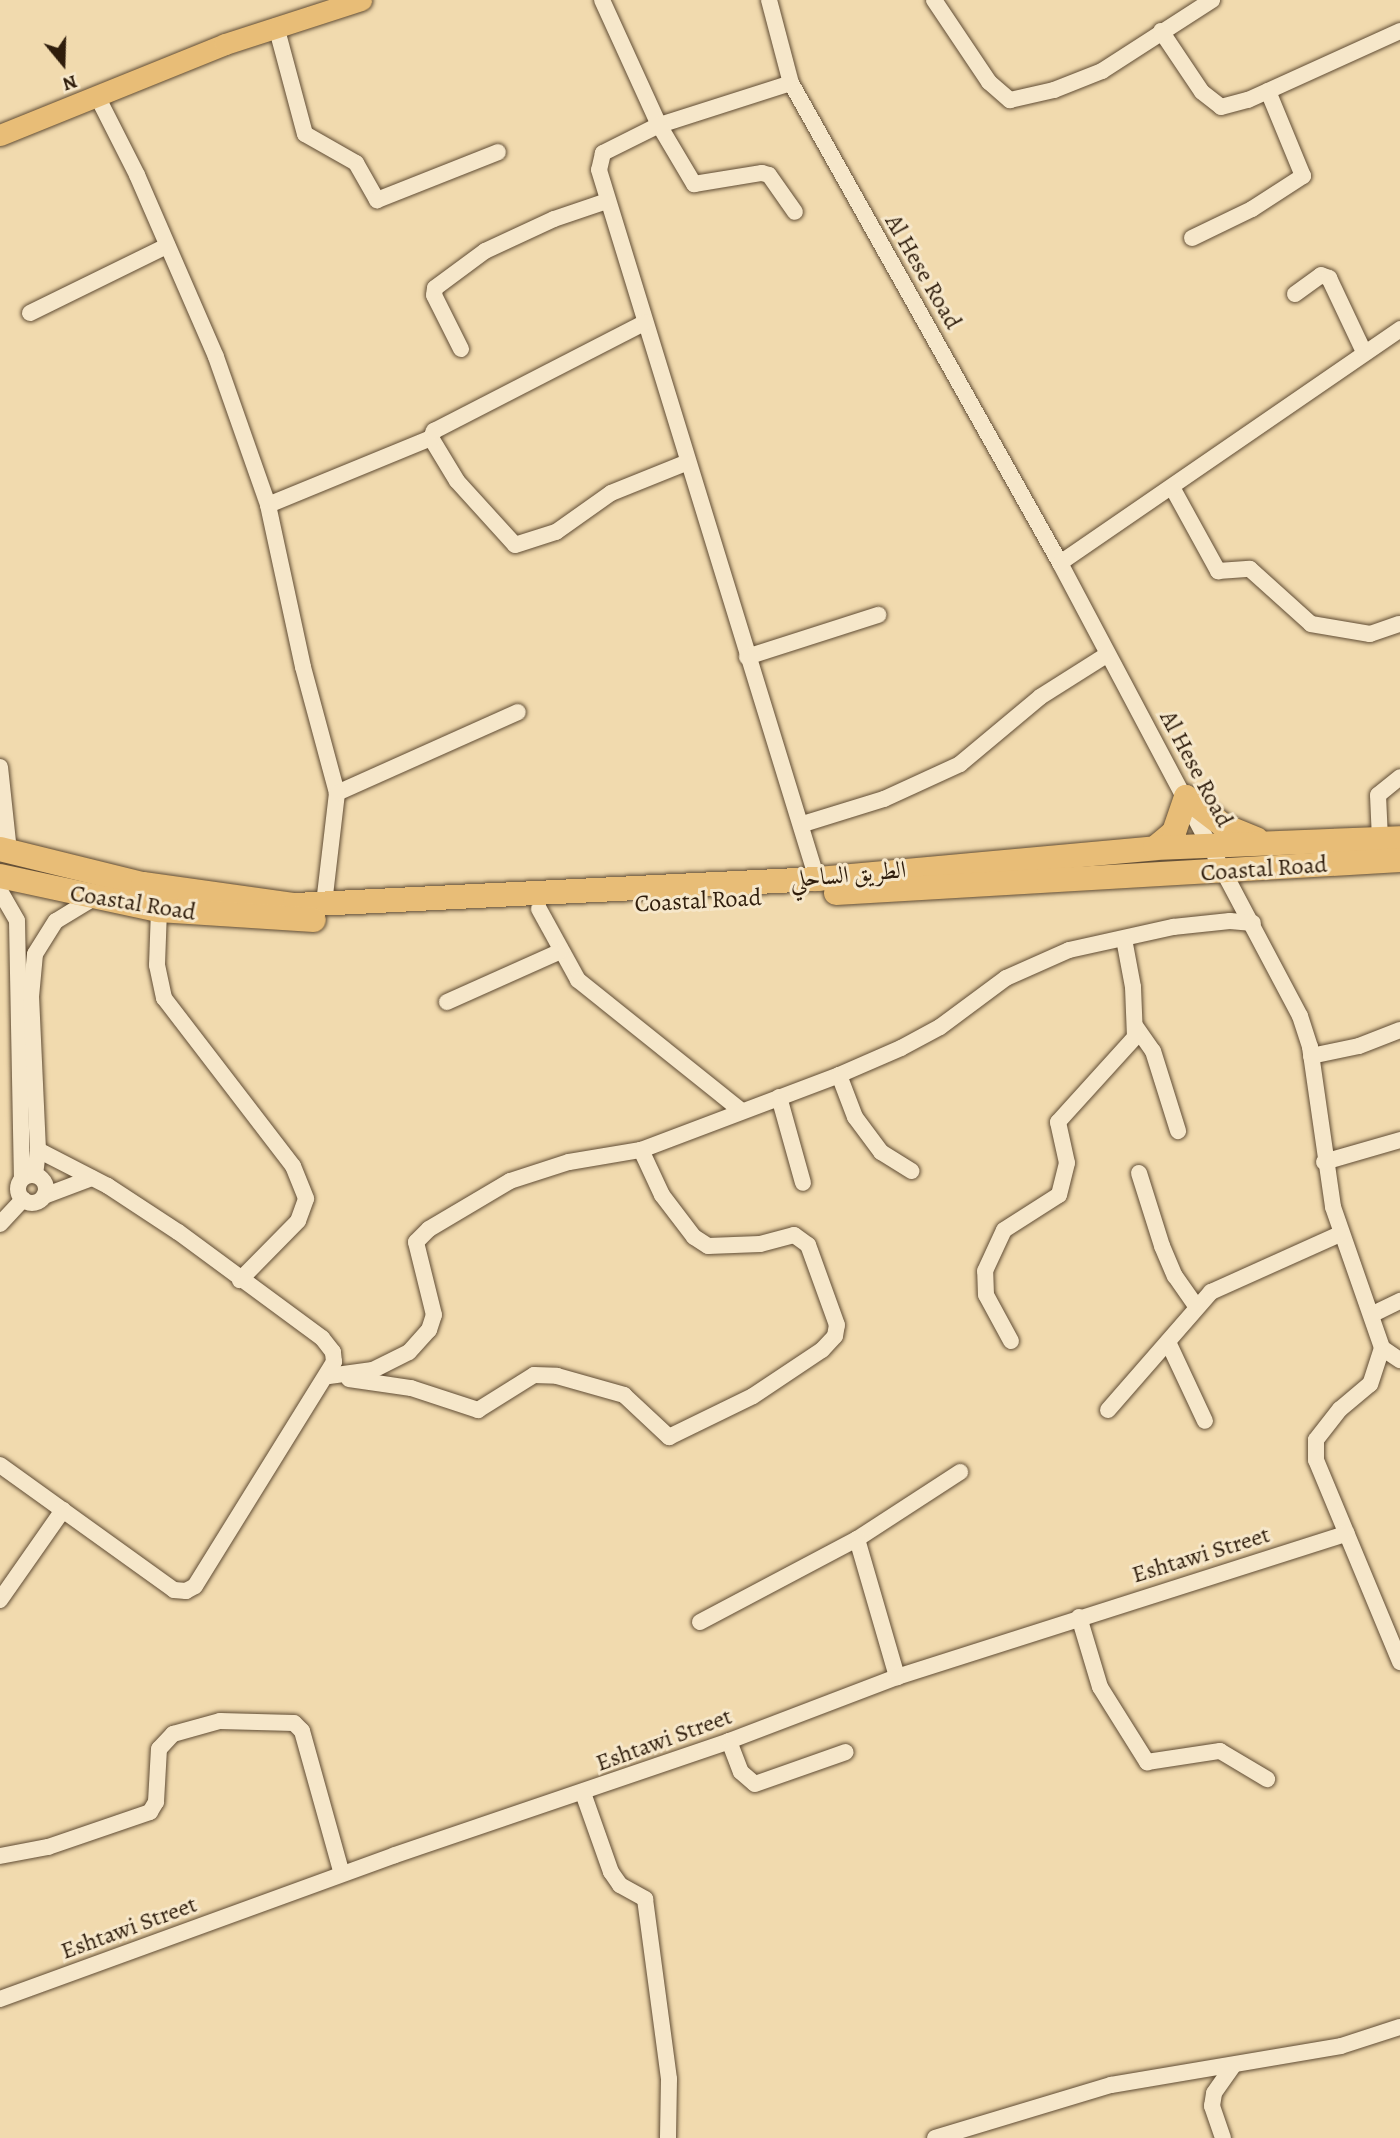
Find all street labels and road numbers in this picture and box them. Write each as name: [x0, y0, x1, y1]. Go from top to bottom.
street label: Al Hese Road: [879, 210, 967, 334]
street label: Al Hese Road: [1153, 706, 1239, 832]
street label: Coastal Road: [1200, 850, 1328, 888]
street label: الطريق الساحلي: [789, 856, 907, 894]
street label: Coastal Road: [68, 879, 198, 927]
street label: Coastal Road: [634, 883, 762, 919]
street label: Eshtawi Street: [1129, 1520, 1273, 1590]
street label: Eshtawi Street: [592, 1702, 736, 1778]
street label: Eshtawi Street: [57, 1890, 201, 1966]

